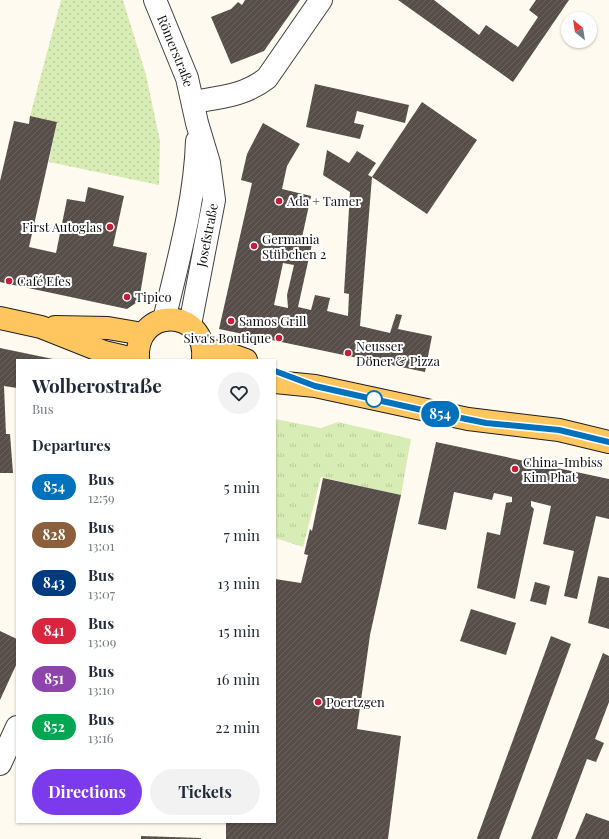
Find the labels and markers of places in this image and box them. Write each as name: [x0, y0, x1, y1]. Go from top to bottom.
place label: Ada + Tamer: [286, 192, 361, 209]
marker: Ada + Tamer: [274, 196, 284, 206]
place label: First Autoglas: [22, 218, 102, 235]
marker: First Autoglas: [105, 222, 115, 232]
place label: Germania Stübchen 2: [262, 230, 326, 262]
marker: Germania Stübchen 2: [249, 241, 259, 251]
place label: Café Efes: [17, 272, 71, 289]
marker: Café Efes: [4, 276, 14, 286]
place label: Tipico: [135, 288, 172, 305]
marker: Tipico: [122, 292, 132, 302]
place label: Samos Grill: [239, 312, 307, 329]
marker: Samos Grill: [226, 316, 236, 326]
place label: Siva's Boutique: [184, 329, 271, 346]
marker: Siva's Boutique: [274, 333, 284, 343]
place label: Neusser Döner & Pizza: [356, 337, 441, 369]
marker: Neusser Döner & Pizza: [343, 348, 353, 358]
unlabelled marker: [365, 390, 383, 408]
place label: China-Imbiss Kim Phat: [523, 453, 603, 485]
marker: China-Imbiss Kim Phat: [510, 464, 520, 474]
place label: Poertzgen: [326, 693, 385, 710]
marker: Poertzgen: [313, 697, 323, 707]

